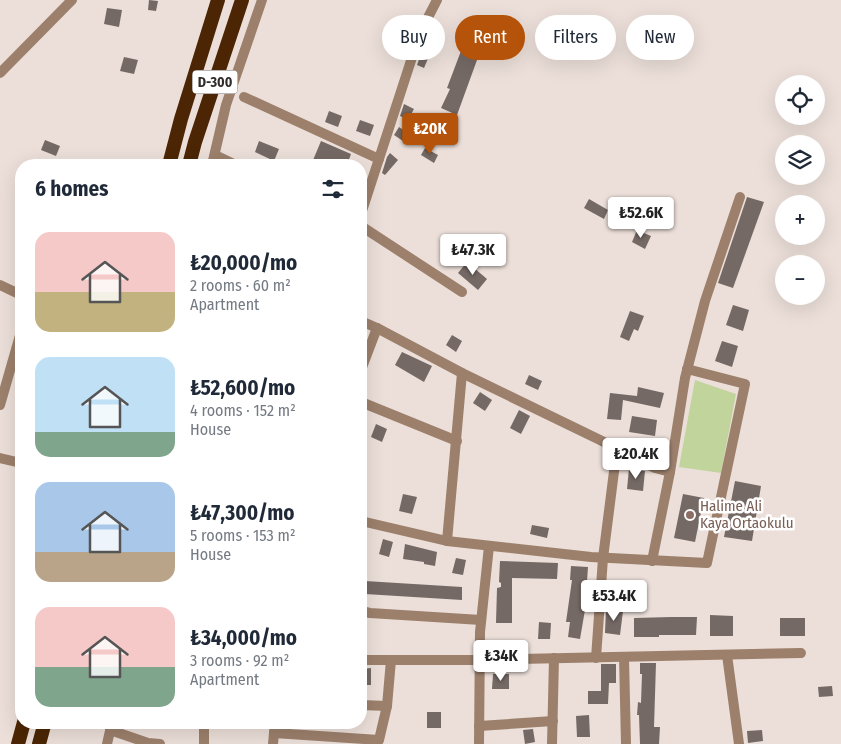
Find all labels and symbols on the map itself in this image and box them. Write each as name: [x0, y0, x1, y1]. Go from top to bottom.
road number: D-300: [192, 70, 238, 94]
pin: ₺20K: [400, 112, 460, 155]
pin: ₺52.6K: [600, 196, 682, 239]
pin: ₺47.3K: [432, 234, 514, 276]
pin: ₺20.4K: [595, 438, 677, 480]
place label: Halime Ali Kaya Ortaokulu: [700, 497, 794, 532]
marker: Halime Ali Kaya Ortaokulu: [684, 509, 696, 521]
pin: ₺53.4K: [573, 580, 655, 622]
pin: ₺34K: [471, 640, 531, 682]

